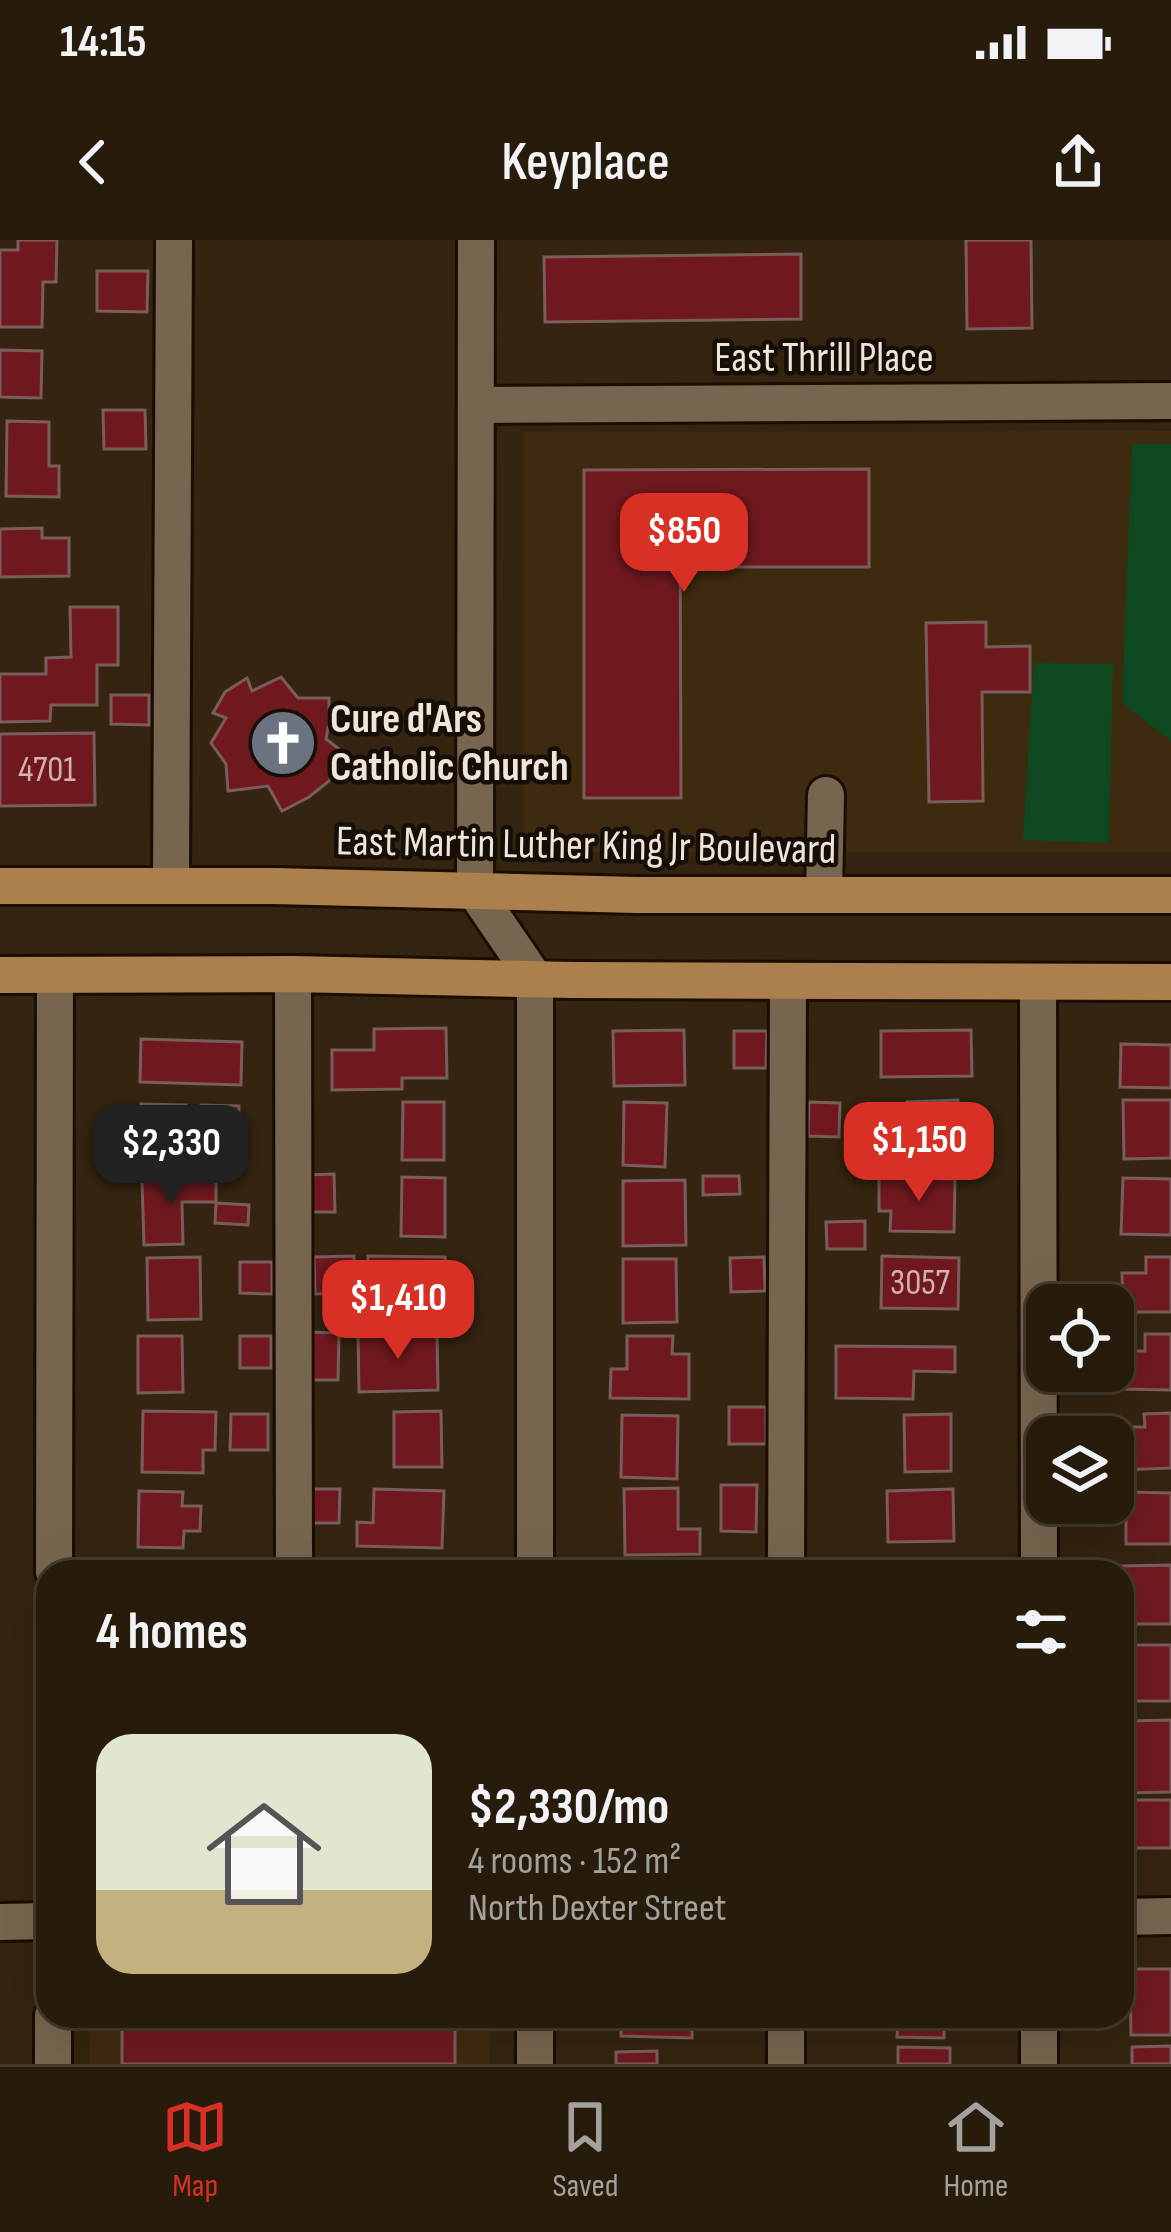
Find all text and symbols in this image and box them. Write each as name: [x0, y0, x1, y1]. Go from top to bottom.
text: 14:15: [60, 15, 146, 70]
icon: back: [60, 129, 126, 195]
icon: share: [1045, 129, 1111, 195]
text: Keyplace: [501, 130, 670, 195]
street label: East Thrill Place: [714, 333, 934, 384]
pin: $850: [613, 493, 755, 595]
text: $850: [647, 508, 721, 555]
place label: Cure d'Ars Catholic Church: [330, 694, 569, 793]
church icon: Cure d'Ars Catholic Church: [248, 708, 318, 778]
house number: 4701: [18, 749, 76, 792]
street label: East Martin Luther King Jr Boulevard: [335, 816, 837, 876]
pin: $1,150: [821, 1102, 1017, 1204]
pin: $2,330: [73, 1105, 269, 1207]
text: $1,150: [871, 1117, 967, 1164]
text: $2,330: [121, 1120, 221, 1167]
pin: $1,410: [300, 1260, 496, 1362]
house number: 3057: [890, 1262, 951, 1305]
text: $1,410: [349, 1275, 447, 1322]
map controls: [1026, 1284, 1134, 1524]
button: locate: [1026, 1284, 1134, 1392]
button: layers: [1026, 1416, 1134, 1524]
icon: filters: [1008, 1599, 1074, 1665]
text: 4 homes: [96, 1602, 248, 1663]
text: $2,330/mo: [468, 1777, 669, 1838]
icon: home: [192, 1782, 336, 1926]
text: 4 rooms · 152 m²: [468, 1838, 681, 1885]
text: North Dexter Street: [468, 1885, 726, 1932]
tab: Map: [162, 2094, 228, 2206]
tab: Saved: [552, 2094, 619, 2206]
tab: Home: [943, 2094, 1009, 2206]

